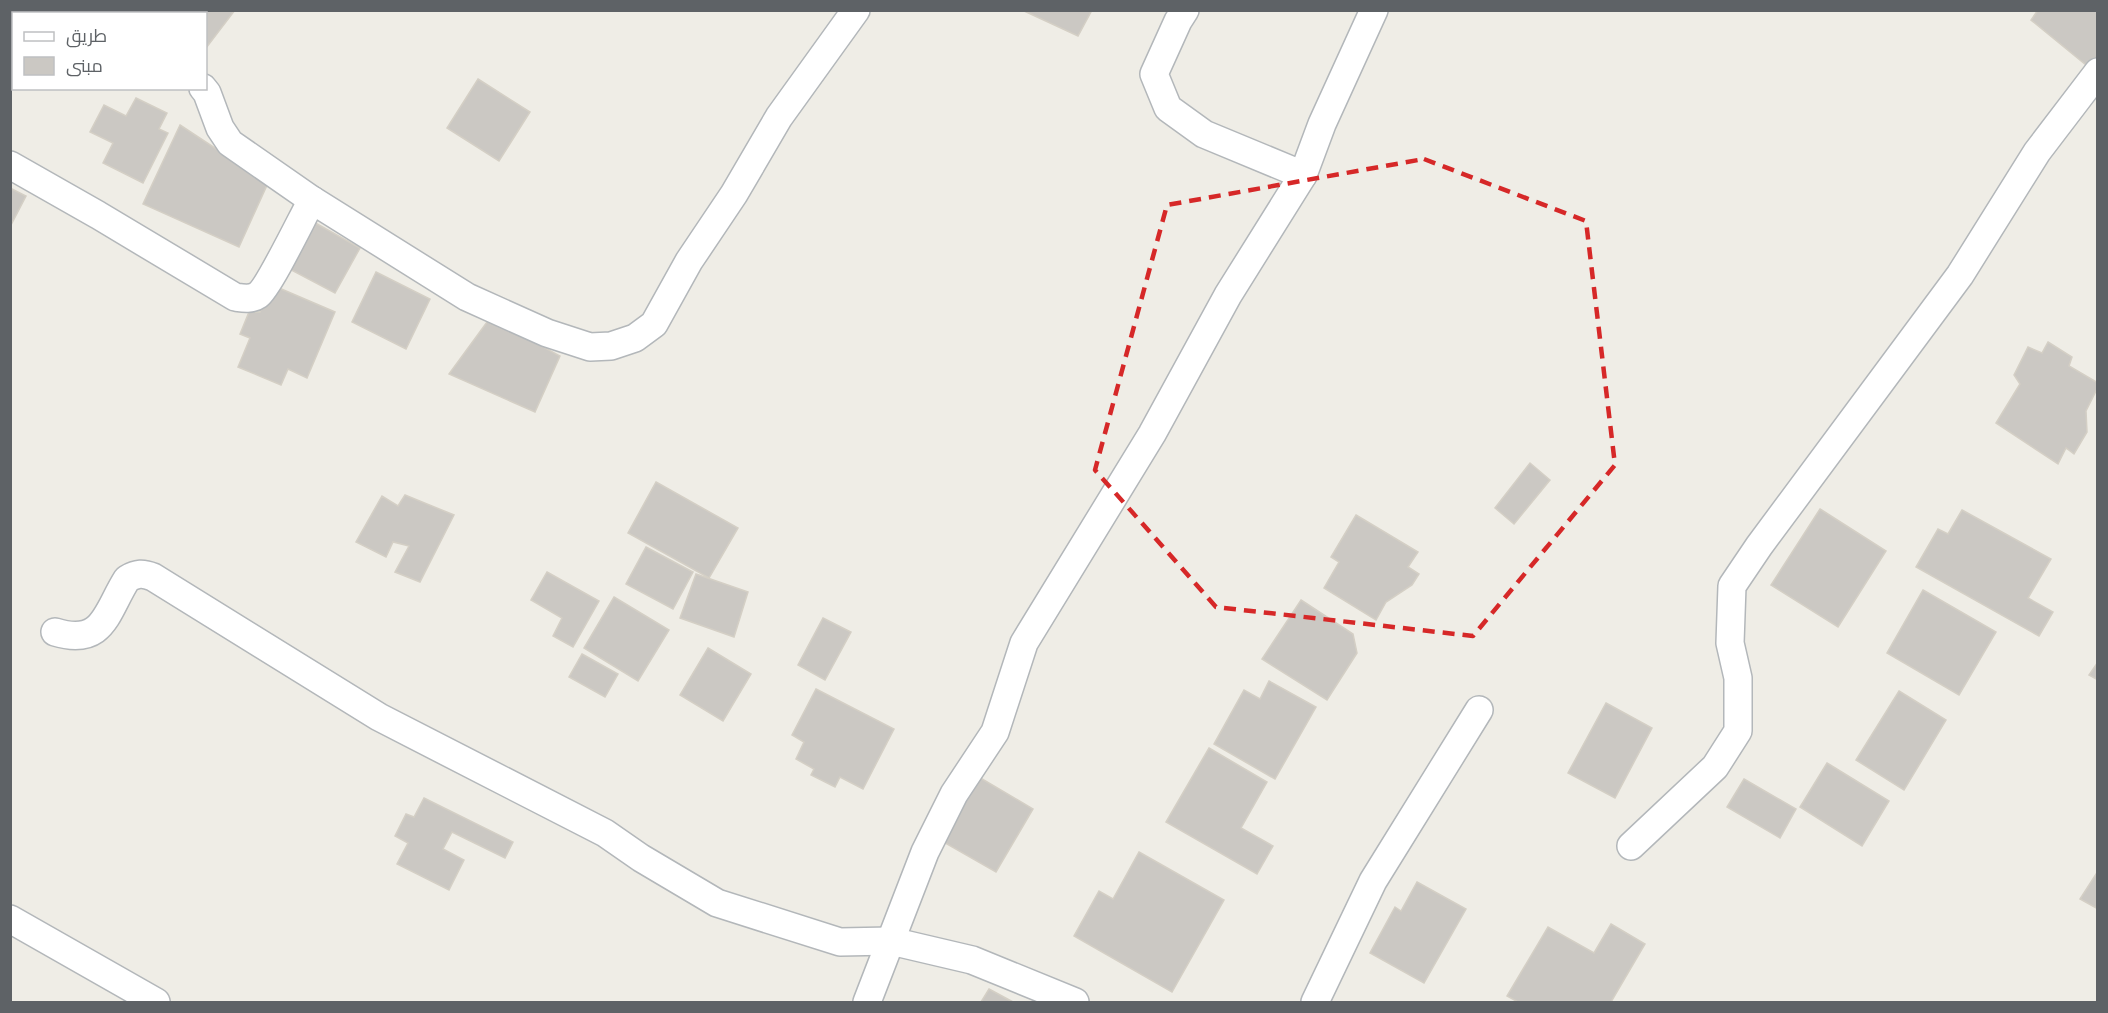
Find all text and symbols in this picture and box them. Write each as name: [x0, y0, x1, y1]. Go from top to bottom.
legend: [12, 12, 207, 90]
text: طريق: [66, 26, 107, 48]
text: مبنى: [66, 56, 103, 77]

